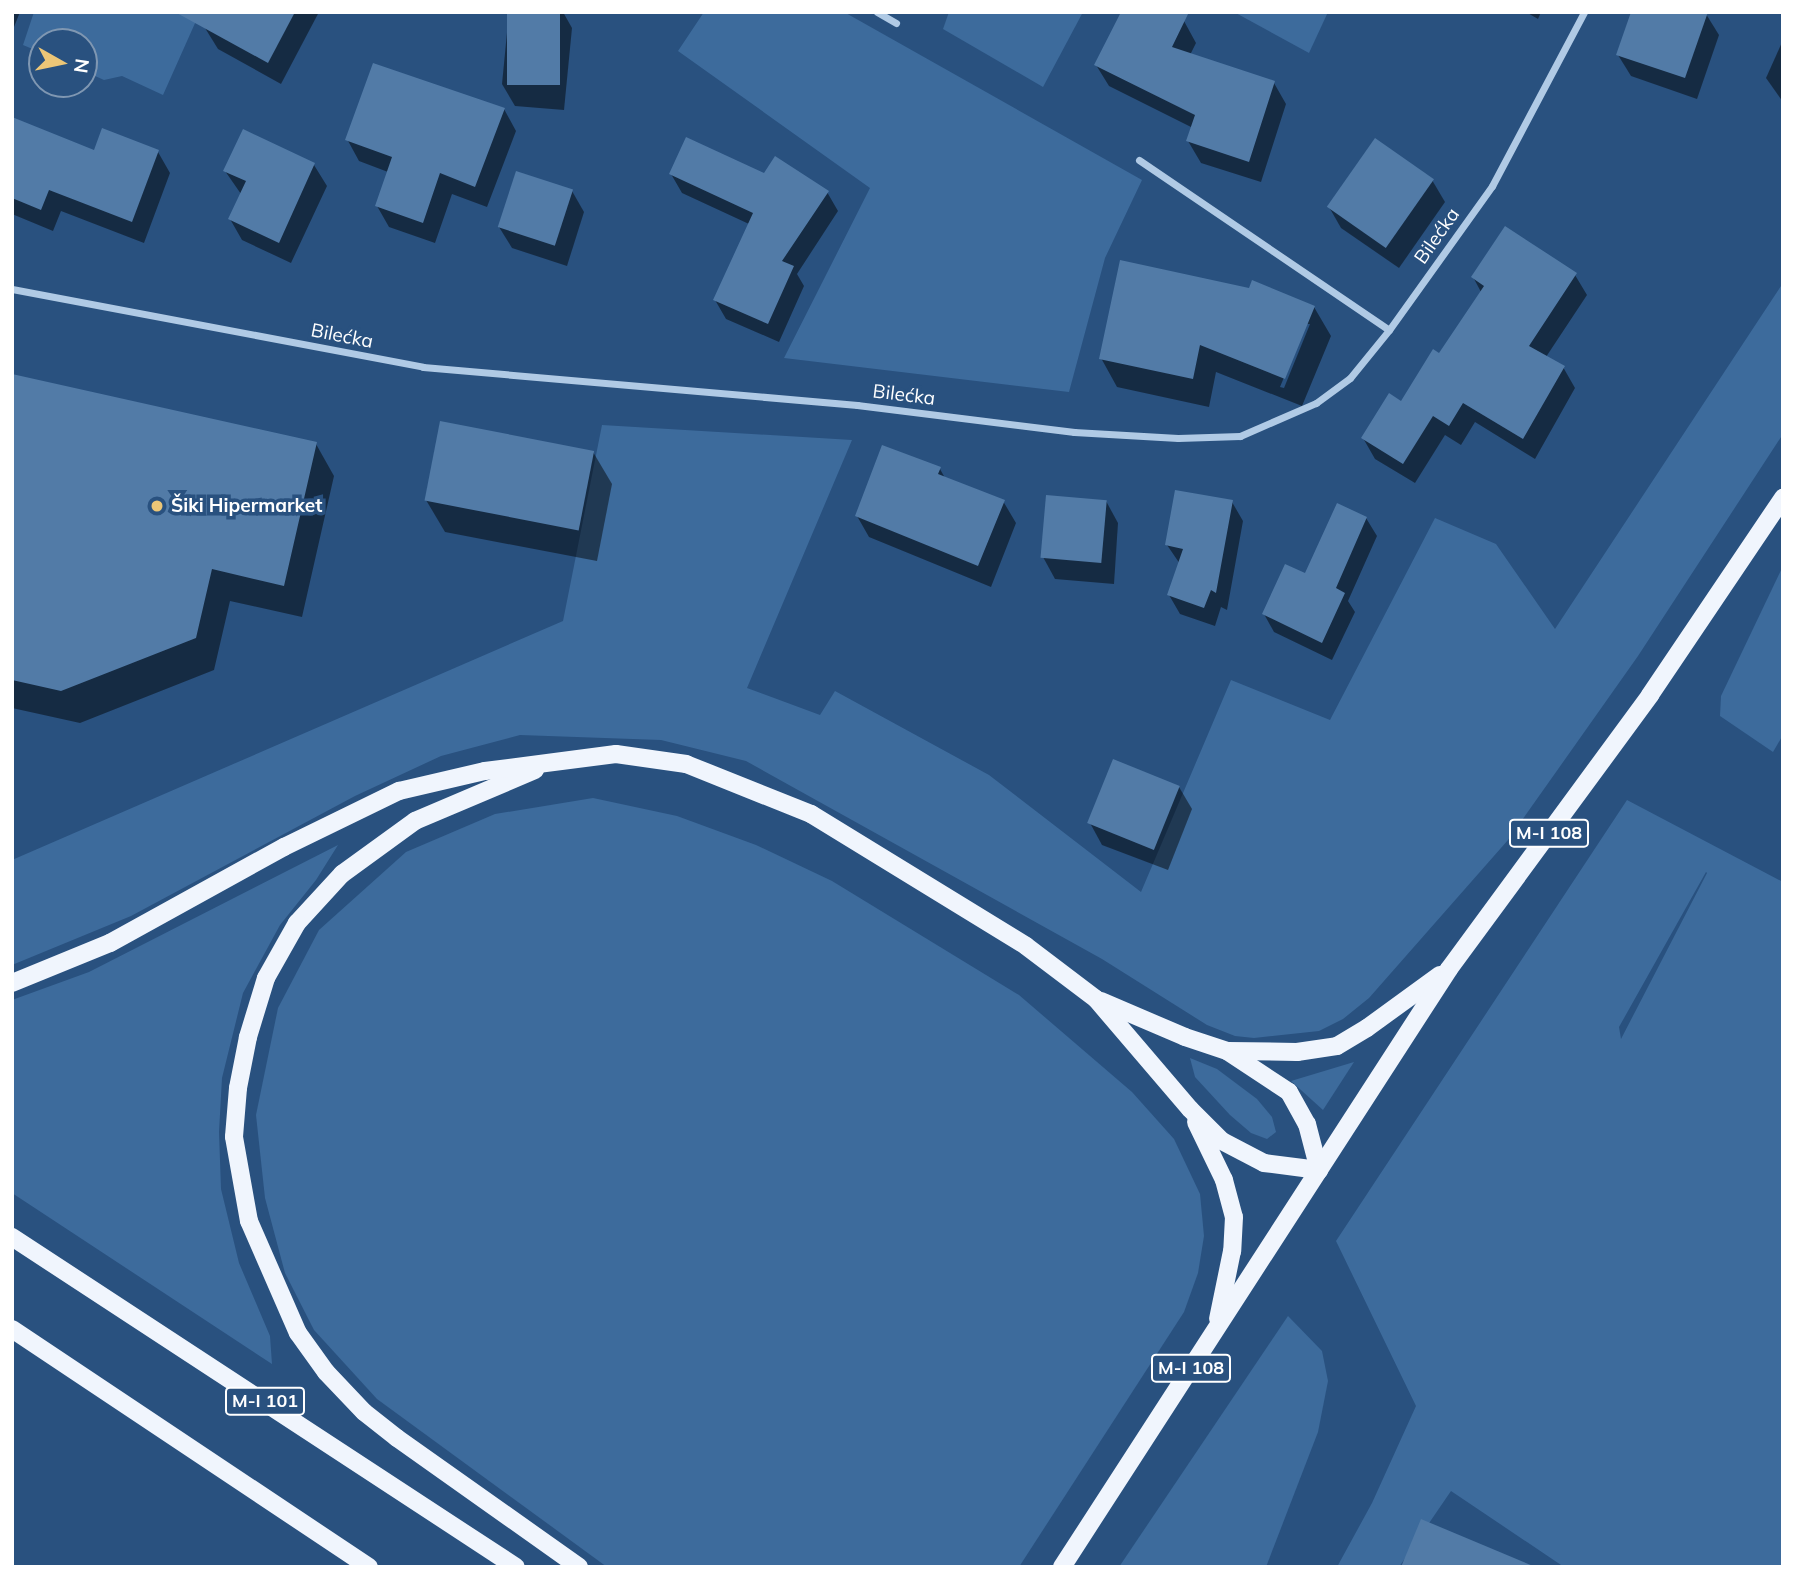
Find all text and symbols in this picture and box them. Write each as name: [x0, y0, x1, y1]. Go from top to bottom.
north arrow: [28, 28, 98, 98]
text: N: [69, 57, 95, 75]
street label: Bilećka: [1410, 204, 1464, 268]
street label: Bilećka: [309, 319, 375, 353]
street label: Bilećka: [871, 380, 937, 410]
place label: Šiki Hipermarket: [171, 495, 322, 517]
marker: Šiki Hipermarket: [149, 498, 165, 514]
road number: M-I 108: [1509, 818, 1589, 848]
road number: M-I 108: [1151, 1353, 1231, 1382]
road number: M-I 101: [225, 1386, 305, 1416]

